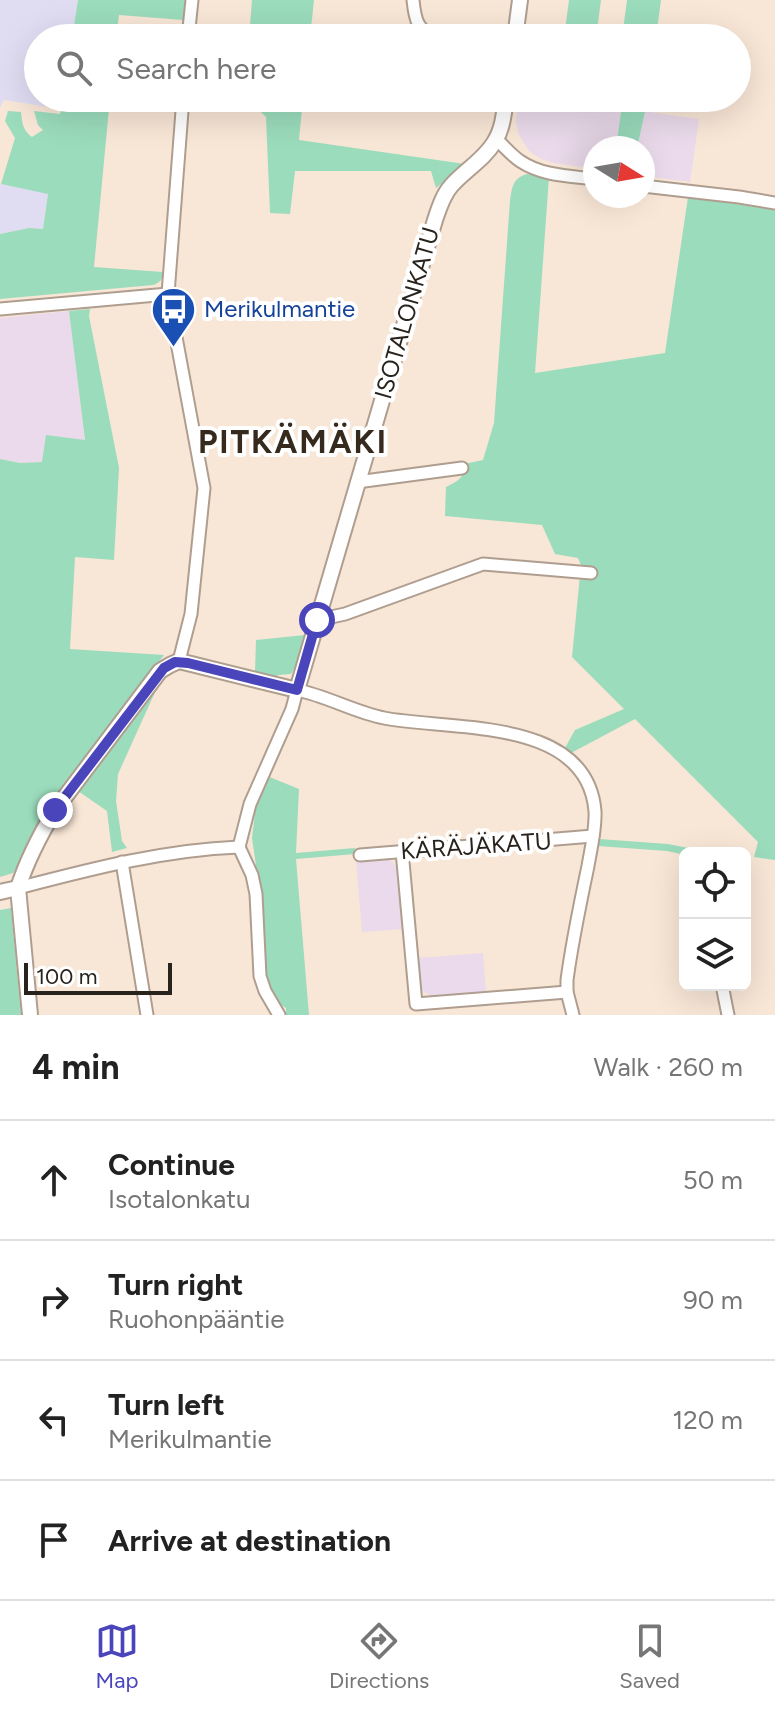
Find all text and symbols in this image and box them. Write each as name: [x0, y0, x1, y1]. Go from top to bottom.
search box: [24, 24, 751, 112]
icon: search: [52, 46, 96, 90]
text: Search here: [116, 50, 276, 87]
north arrow: [583, 136, 655, 208]
street label: ISOTALONKATU: [368, 224, 445, 402]
bus stop icon: Merikulmantie: [149, 285, 197, 348]
place label: Merikulmantie: [204, 294, 355, 323]
district label: PITKÄMÄKI: [198, 422, 388, 461]
route start: [299, 602, 335, 638]
route end: [37, 792, 73, 828]
street label: KÄRÄJÄKATU: [399, 826, 553, 865]
map controls: [679, 847, 751, 991]
button: locate: [679, 847, 751, 919]
button: layers: [679, 919, 751, 991]
scale bar: [24, 959, 172, 995]
text: 100 m: [36, 963, 97, 990]
text: 4 min: [32, 1047, 119, 1088]
text: Walk · 260 m: [594, 1051, 743, 1083]
text: Continue: [108, 1146, 235, 1183]
icon: ahead: [32, 1158, 76, 1202]
text: 50 m: [683, 1164, 743, 1196]
text: Isotalonkatu: [108, 1183, 251, 1215]
text: Turn right: [108, 1266, 243, 1303]
icon: right: [32, 1278, 76, 1322]
text: 90 m: [683, 1284, 743, 1316]
text: Ruohonpääntie: [108, 1303, 284, 1335]
text: Turn left: [108, 1386, 225, 1423]
icon: left: [32, 1398, 76, 1442]
text: 120 m: [673, 1404, 743, 1436]
text: Merikulmantie: [108, 1423, 272, 1455]
icon: arrive: [32, 1518, 76, 1562]
text: Arrive at destination: [108, 1522, 391, 1559]
tab: Map: [95, 1619, 139, 1694]
tab: Directions: [329, 1619, 429, 1694]
tab: Saved: [619, 1619, 680, 1694]

